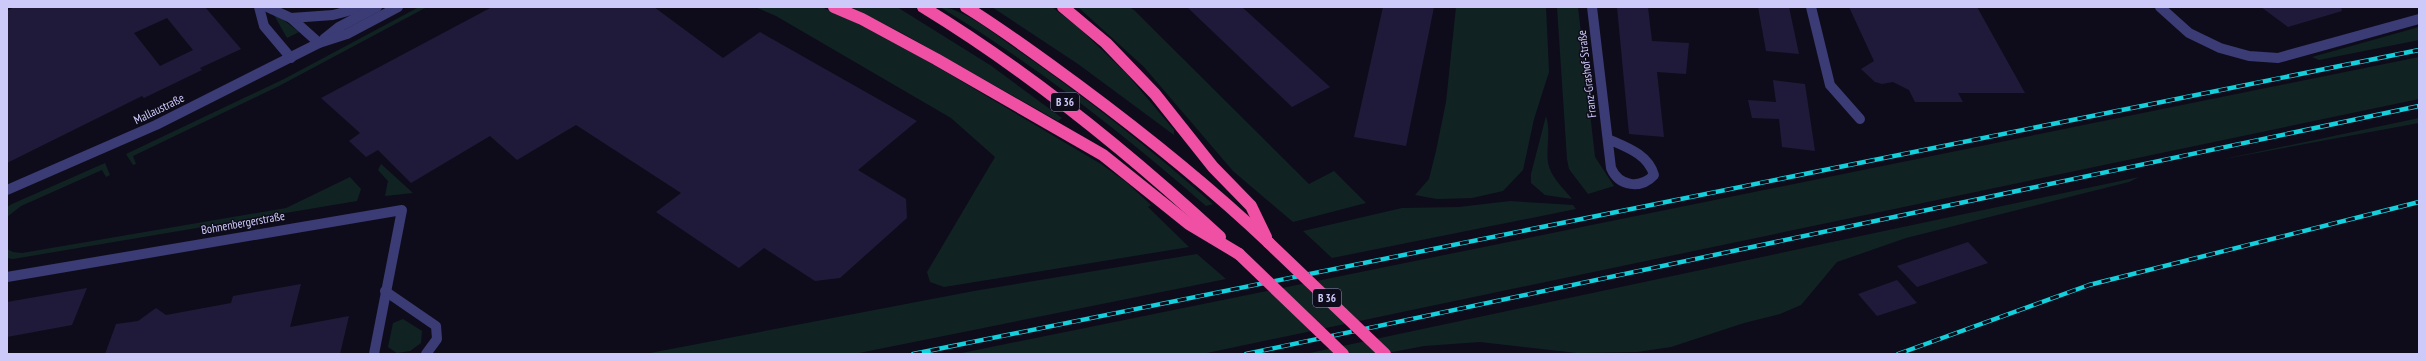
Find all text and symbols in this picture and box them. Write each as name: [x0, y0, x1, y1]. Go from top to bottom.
street label: Franz-Grashof-Straße: [1574, 29, 1599, 119]
street label: Mallaustraße: [131, 90, 187, 127]
road number: B 36: [1051, 93, 1079, 111]
street label: Bohnenbergerstraße: [200, 208, 286, 237]
road number: B 36: [1313, 289, 1341, 307]

